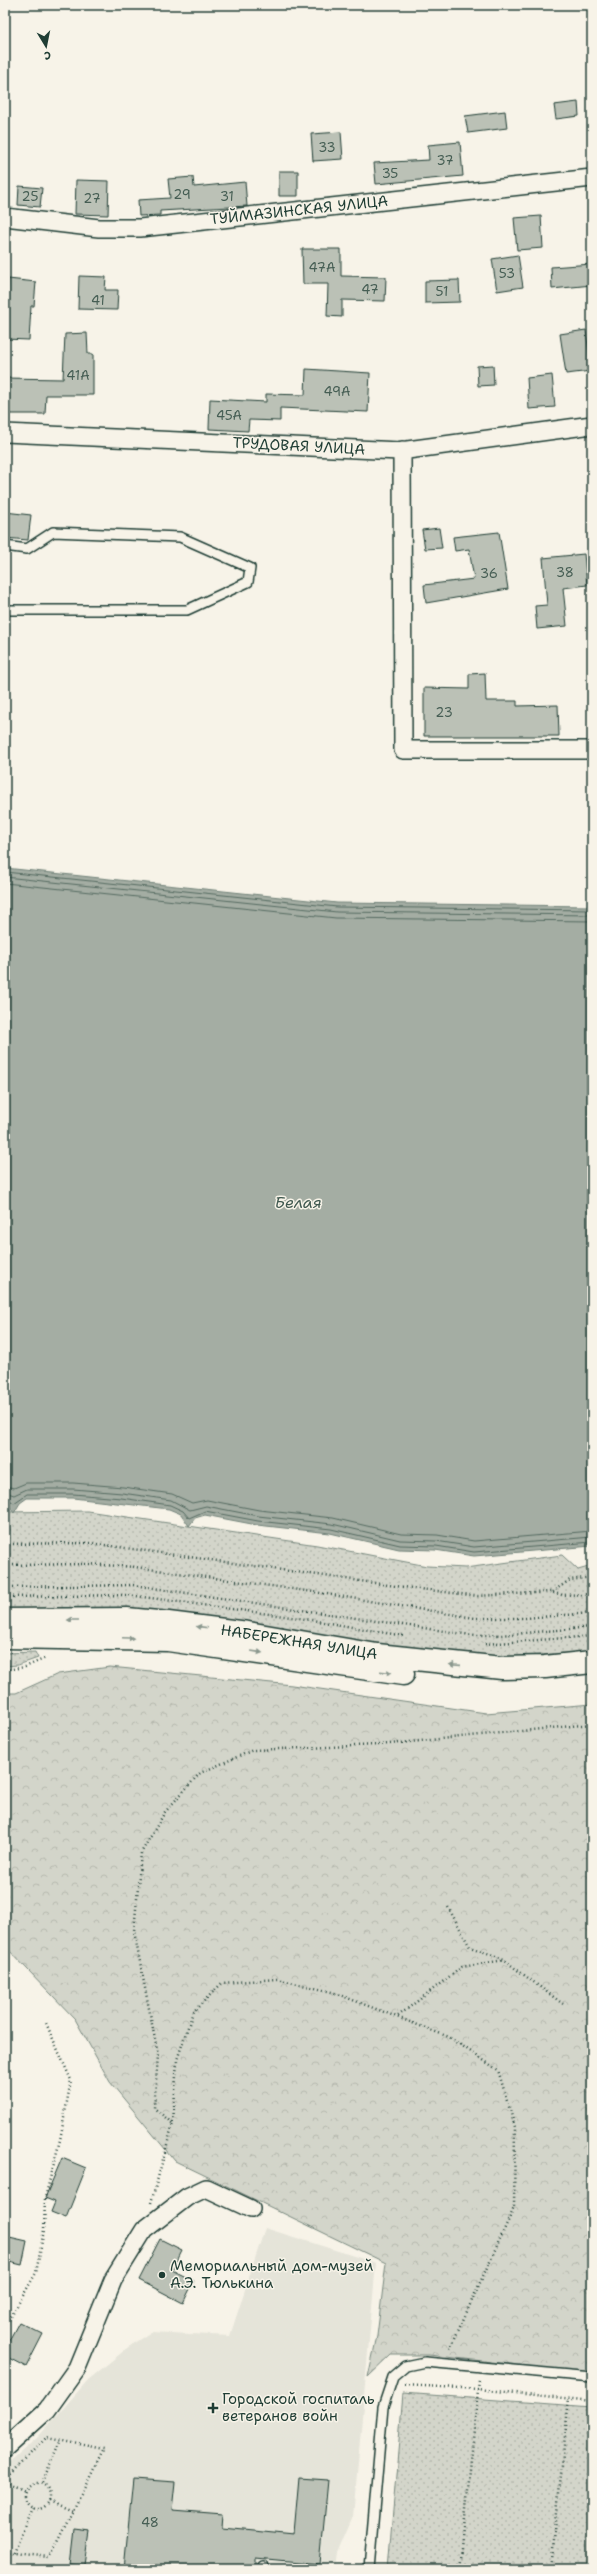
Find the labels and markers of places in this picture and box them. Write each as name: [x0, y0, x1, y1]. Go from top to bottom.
place label: Мемориальный дом-музей А.Э. Тюлькина: [170, 2256, 374, 2293]
marker: Мемориальный дом-музей А.Э. Тюлькина: [157, 2270, 167, 2280]
place label: Городской госпиталь ветеранов войн: [222, 2389, 375, 2426]
marker: Городской госпиталь ветеранов войн: [207, 2402, 219, 2414]

